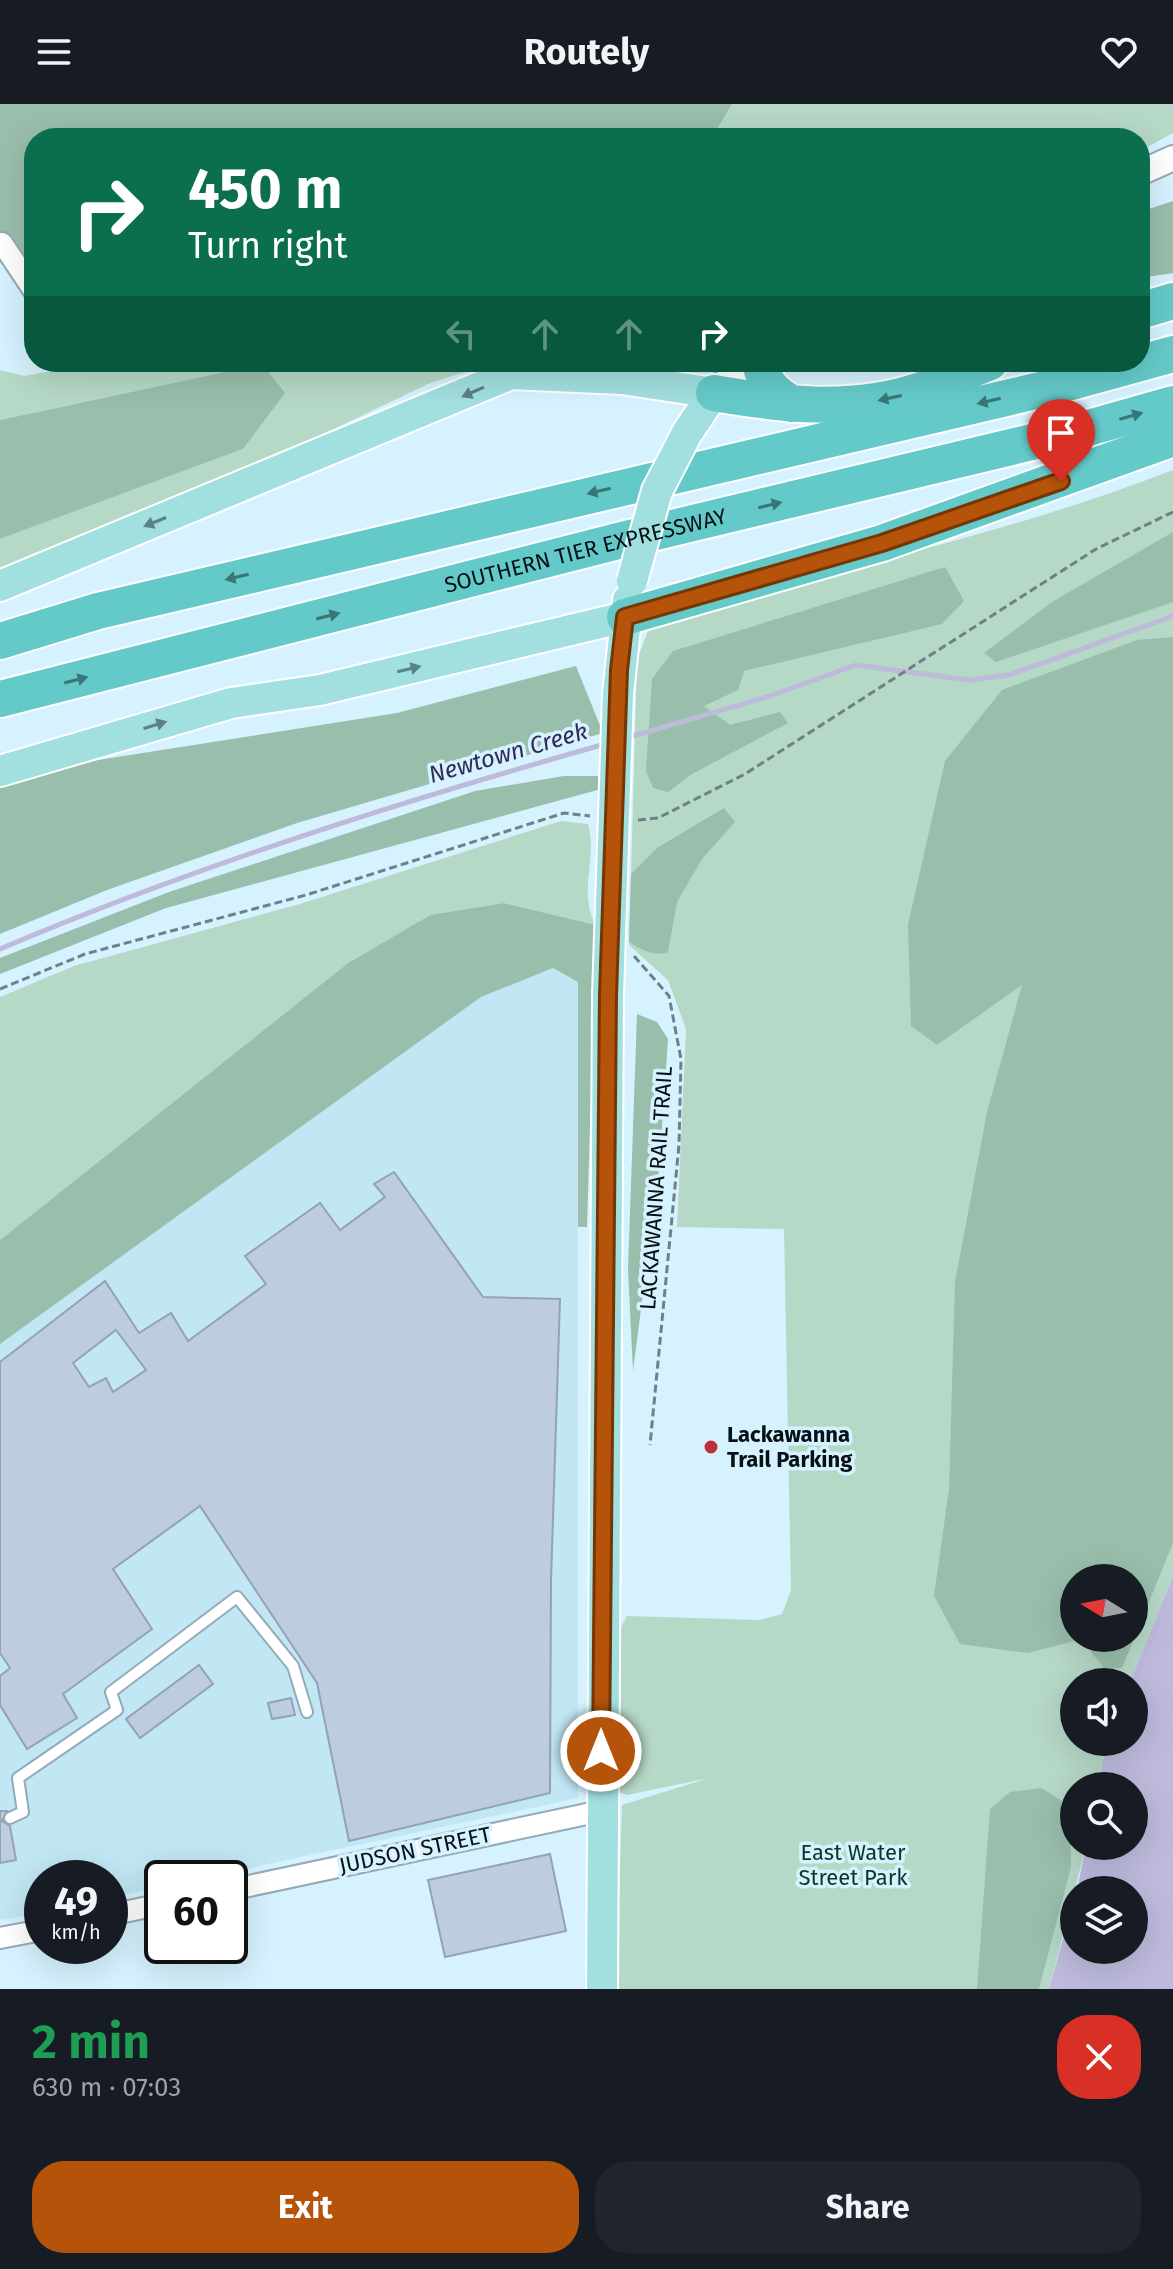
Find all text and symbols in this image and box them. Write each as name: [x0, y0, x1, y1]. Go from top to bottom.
icon: menu: [32, 30, 76, 74]
text: Routely: [524, 30, 649, 74]
icon: heart: [1097, 30, 1141, 74]
text: 450 m: [188, 156, 342, 223]
icon: right: [56, 160, 160, 264]
text: Turn right: [188, 224, 348, 268]
icon: left: [439, 312, 483, 356]
icon: ahead: [523, 312, 567, 356]
icon: ahead: [607, 312, 651, 356]
icon: right: [691, 312, 735, 356]
one-way arrow: [461, 385, 485, 398]
one-way arrow: [878, 392, 903, 405]
one-way arrow: [976, 395, 1001, 408]
pin: [1027, 399, 1095, 481]
one-way arrow: [1119, 409, 1143, 422]
icon: arrive: [1039, 411, 1083, 455]
one-way arrow: [587, 486, 612, 498]
one-way arrow: [758, 499, 783, 511]
street label: SOUTHERN TIER EXPRESSWAY: [442, 502, 729, 598]
one-way arrow: [143, 516, 167, 529]
one-way arrow: [225, 572, 250, 584]
one-way arrow: [315, 610, 340, 622]
one-way arrow: [396, 662, 421, 675]
one-way arrow: [63, 673, 88, 685]
water label: Newtown Creek: [425, 717, 591, 789]
one-way arrow: [144, 718, 168, 731]
street label: LACKAWANNA RAIL TRAIL: [634, 1065, 678, 1311]
place label: Lackawanna Trail Parking: [727, 1421, 853, 1473]
marker: Lackawanna Trail Parking: [702, 1438, 720, 1456]
north arrow: [1060, 1564, 1148, 1652]
map controls: [1060, 1564, 1148, 1964]
button: sound: [1060, 1668, 1148, 1756]
position arrow: [559, 1709, 643, 1793]
button: search: [1060, 1772, 1148, 1860]
street label: JUDSON STREET: [337, 1821, 494, 1879]
park label: East Water Street Park: [799, 1839, 908, 1891]
speed limit sign: 60: [144, 1860, 248, 1964]
button: layers: [1060, 1876, 1148, 1964]
text: 49: [54, 1878, 98, 1926]
text: km/h: [51, 1920, 101, 1944]
text: 2 min: [32, 2013, 150, 2071]
button: close: [1057, 2015, 1141, 2099]
text: 630 m · 07:03: [32, 2072, 181, 2103]
button: Exit: [32, 2161, 579, 2253]
button: Share: [595, 2161, 1141, 2253]

